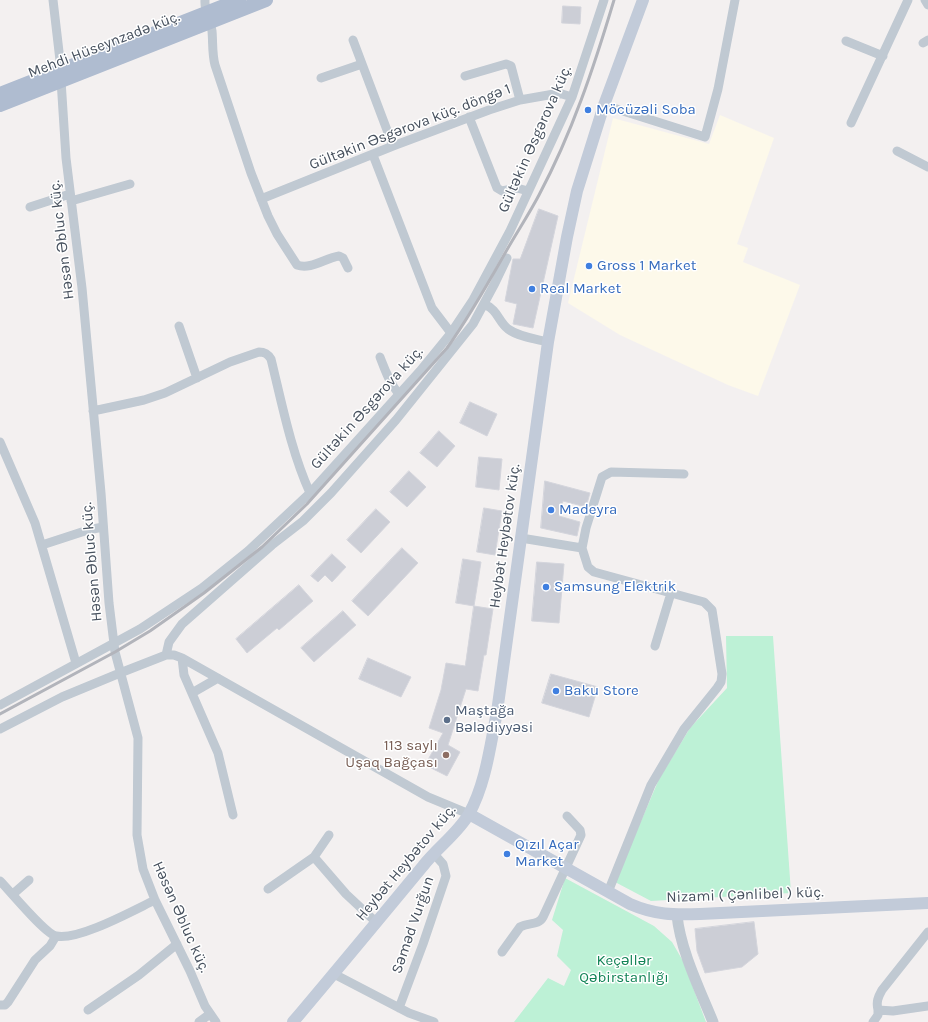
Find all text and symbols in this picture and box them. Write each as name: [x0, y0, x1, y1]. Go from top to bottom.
street label: Mehdi Hüseynzadə küç.: [26, 8, 182, 82]
street label: Gültəkin Əsgərova küç.: [494, 63, 576, 215]
street label: Gültəkin Əsgərova küç. döngə 1: [307, 80, 513, 174]
place label: Möcüzəli Soba: [596, 101, 696, 119]
marker: Möcüzəli Soba: [583, 105, 593, 115]
street label: Həsən Əbluc küç.: [46, 179, 78, 301]
place label: Gross 1 Market: [597, 257, 696, 275]
marker: Gross 1 Market: [584, 261, 594, 271]
place label: Real Market: [540, 280, 621, 298]
marker: Real Market: [527, 284, 537, 294]
street label: Gültəkin Əsgərova küç.: [307, 343, 427, 473]
street label: Heybət Heybətov küç.: [486, 462, 524, 610]
street label: Həsən Əbluc küç.: [78, 501, 106, 623]
place label: Madeyra: [559, 501, 617, 519]
marker: Madeyra: [546, 505, 556, 515]
place label: Samsung Elektrik: [554, 578, 676, 596]
marker: Samsung Elektrik: [541, 582, 551, 592]
place label: Baku Store: [564, 682, 639, 700]
marker: Baku Store: [551, 686, 561, 696]
place label: Maştağa Bələdiyyəsi: [455, 702, 533, 737]
marker: Maştağa Bələdiyyəsi: [442, 715, 452, 725]
place label: 113 saylı Uşaq Bağçası: [345, 737, 438, 772]
marker: 113 saylı Uşaq Bağçası: [441, 750, 451, 760]
street label: Heybət Heybətov küç.: [352, 801, 460, 925]
place label: Qızıl Açar Market: [515, 836, 579, 871]
marker: Qızıl Açar Market: [502, 849, 512, 859]
street label: Həsən Əbluc küç.: [148, 859, 214, 975]
street label: Səməd Vurğun: [388, 874, 438, 976]
street label: Nizami ( Çənlibel ) küç.: [666, 883, 824, 907]
park label: Keçəllər Qəbirstanlığı: [579, 952, 669, 987]

